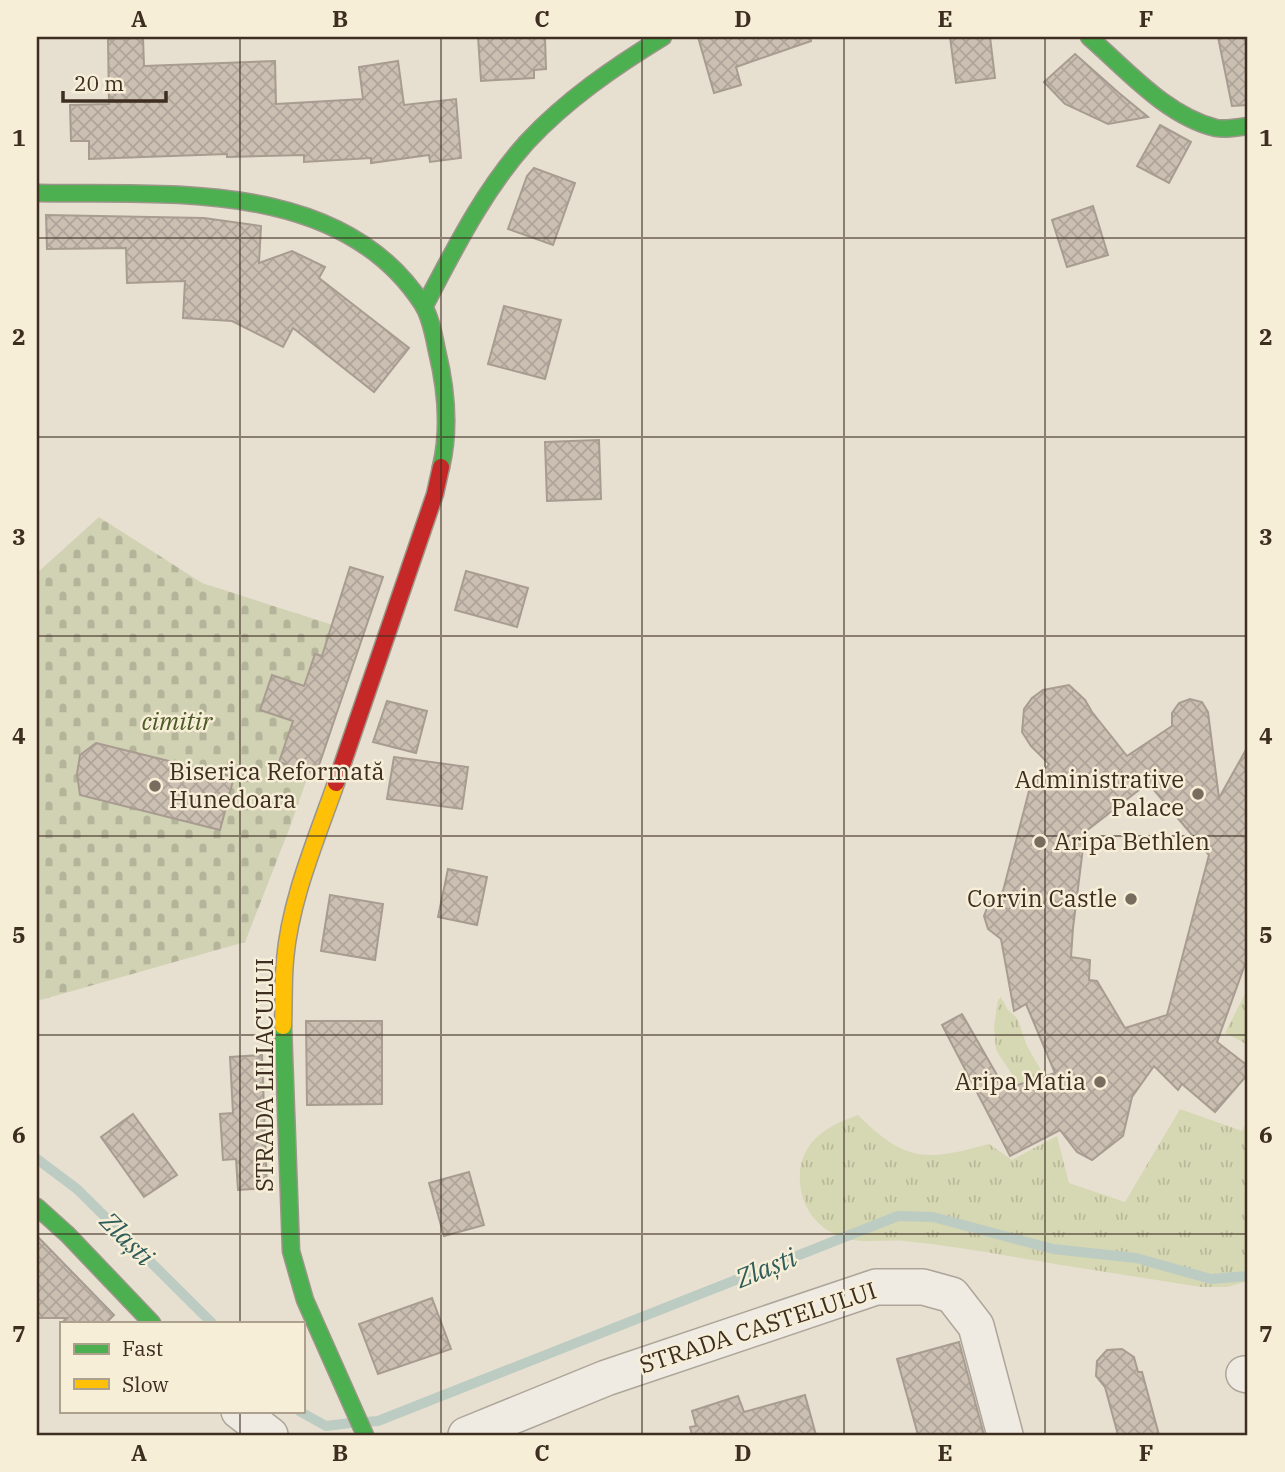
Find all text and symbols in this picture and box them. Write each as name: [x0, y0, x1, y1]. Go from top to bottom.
text: A: [131, 3, 147, 33]
text: B: [332, 3, 348, 33]
text: C: [534, 3, 550, 33]
text: D: [734, 3, 752, 33]
text: E: [937, 3, 953, 33]
text: F: [1139, 3, 1153, 33]
scale bar: [63, 60, 166, 104]
text: 20 m: [74, 69, 124, 97]
text: 1: [12, 122, 26, 152]
text: 1: [1259, 122, 1273, 152]
text: 2: [12, 321, 26, 351]
text: 2: [1259, 321, 1273, 351]
text: 3: [12, 521, 26, 551]
text: 3: [1259, 521, 1273, 551]
park label: cimitir: [141, 705, 214, 737]
text: 4: [12, 720, 26, 750]
text: 4: [1259, 720, 1273, 750]
place label: Biserica Reformată Hunedoara: [169, 755, 385, 815]
place label: Administrative Palace: [1015, 763, 1184, 823]
marker: Biserica Reformată Hunedoara: [147, 778, 163, 794]
marker: Administrative Palace: [1190, 786, 1206, 802]
place label: Aripa Bethlen: [1054, 825, 1210, 857]
marker: Aripa Bethlen: [1032, 834, 1048, 850]
place label: Corvin Castle: [967, 882, 1117, 914]
marker: Corvin Castle: [1123, 891, 1139, 907]
text: 5: [12, 919, 26, 949]
text: 5: [1259, 919, 1273, 949]
street label: STRADA LILIACULUI: [248, 958, 280, 1192]
place label: Aripa Matia: [955, 1065, 1086, 1097]
marker: Aripa Matia: [1092, 1074, 1108, 1090]
text: 6: [12, 1119, 26, 1149]
text: 6: [1259, 1119, 1273, 1149]
water label: Zlaști: [93, 1203, 162, 1273]
water label: Zlaști: [729, 1239, 801, 1295]
street label: STRADA CASTELULUI: [635, 1274, 880, 1380]
text: 7: [12, 1318, 26, 1348]
text: 7: [1259, 1318, 1273, 1348]
legend: [60, 1322, 304, 1412]
text: Fast: [122, 1334, 163, 1362]
text: Slow: [122, 1370, 169, 1398]
text: A: [131, 1437, 147, 1467]
text: B: [332, 1437, 348, 1467]
text: C: [534, 1437, 550, 1467]
text: D: [734, 1437, 752, 1467]
text: E: [937, 1437, 953, 1467]
text: F: [1139, 1437, 1153, 1467]

